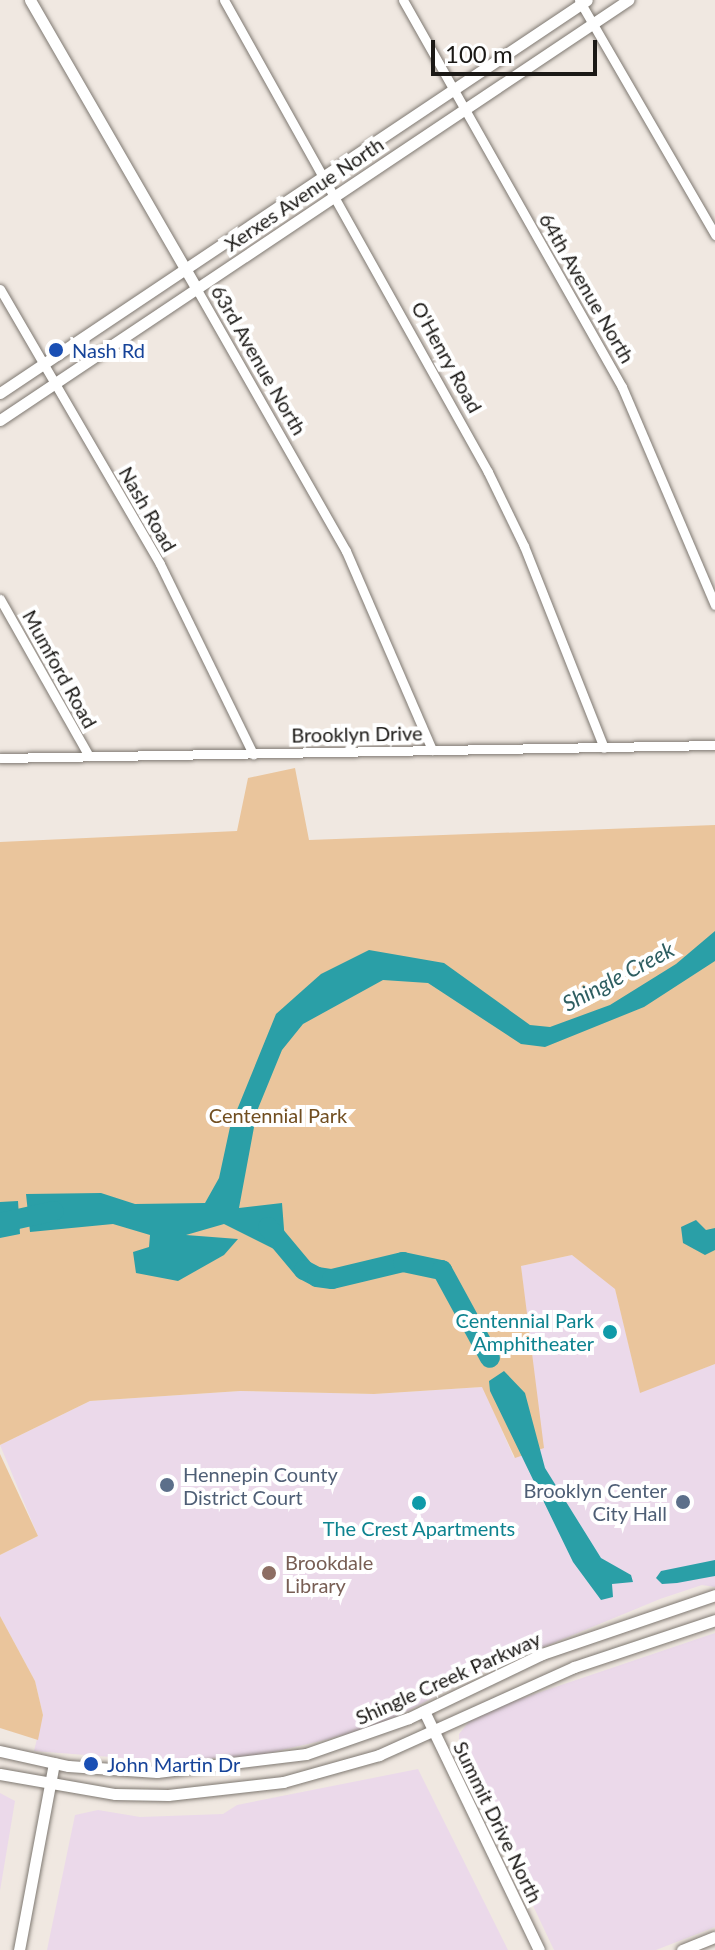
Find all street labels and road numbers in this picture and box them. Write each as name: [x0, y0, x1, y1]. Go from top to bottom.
street label: Xerxes Avenue North: [220, 132, 388, 256]
street label: 64th Avenue North: [534, 208, 640, 368]
street label: 63rd Avenue North: [206, 281, 312, 439]
street label: O'Henry Road: [406, 297, 488, 417]
street label: Nash Road: [114, 462, 182, 556]
street label: Mumford Road: [18, 606, 102, 732]
street label: Brooklyn Drive: [291, 721, 423, 747]
street label: Shingle Creek Parkway: [352, 1626, 544, 1730]
street label: Summit Drive North: [449, 1737, 547, 1907]

